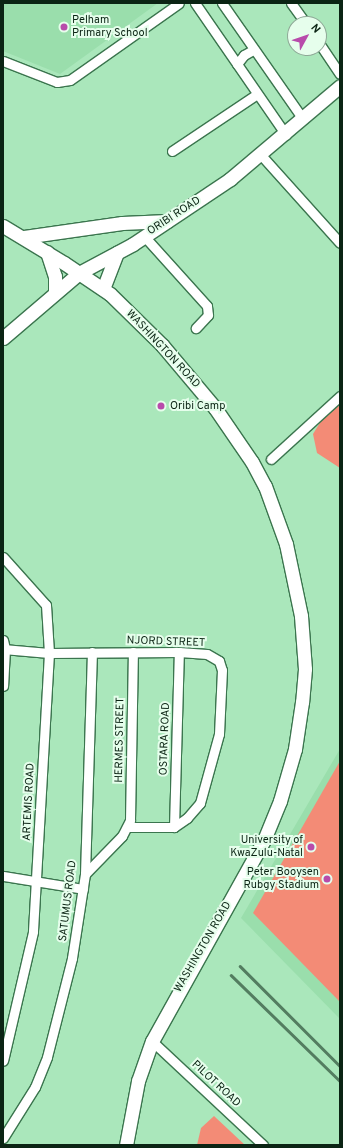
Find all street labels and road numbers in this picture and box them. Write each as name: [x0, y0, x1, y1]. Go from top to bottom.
street label: ORIBI ROAD: [145, 194, 203, 238]
street label: WASHINGTON ROAD: [123, 307, 203, 391]
street label: NJORD STREET: [126, 634, 206, 650]
street label: HERMES STREET: [113, 697, 127, 783]
street label: OSTARA ROAD: [157, 702, 173, 776]
street label: ARTEMIS ROAD: [20, 763, 38, 841]
street label: SATUMUS ROAD: [56, 860, 80, 942]
street label: WASHINGTON ROAD: [172, 899, 234, 995]
street label: PILOT ROAD: [189, 1058, 243, 1110]

